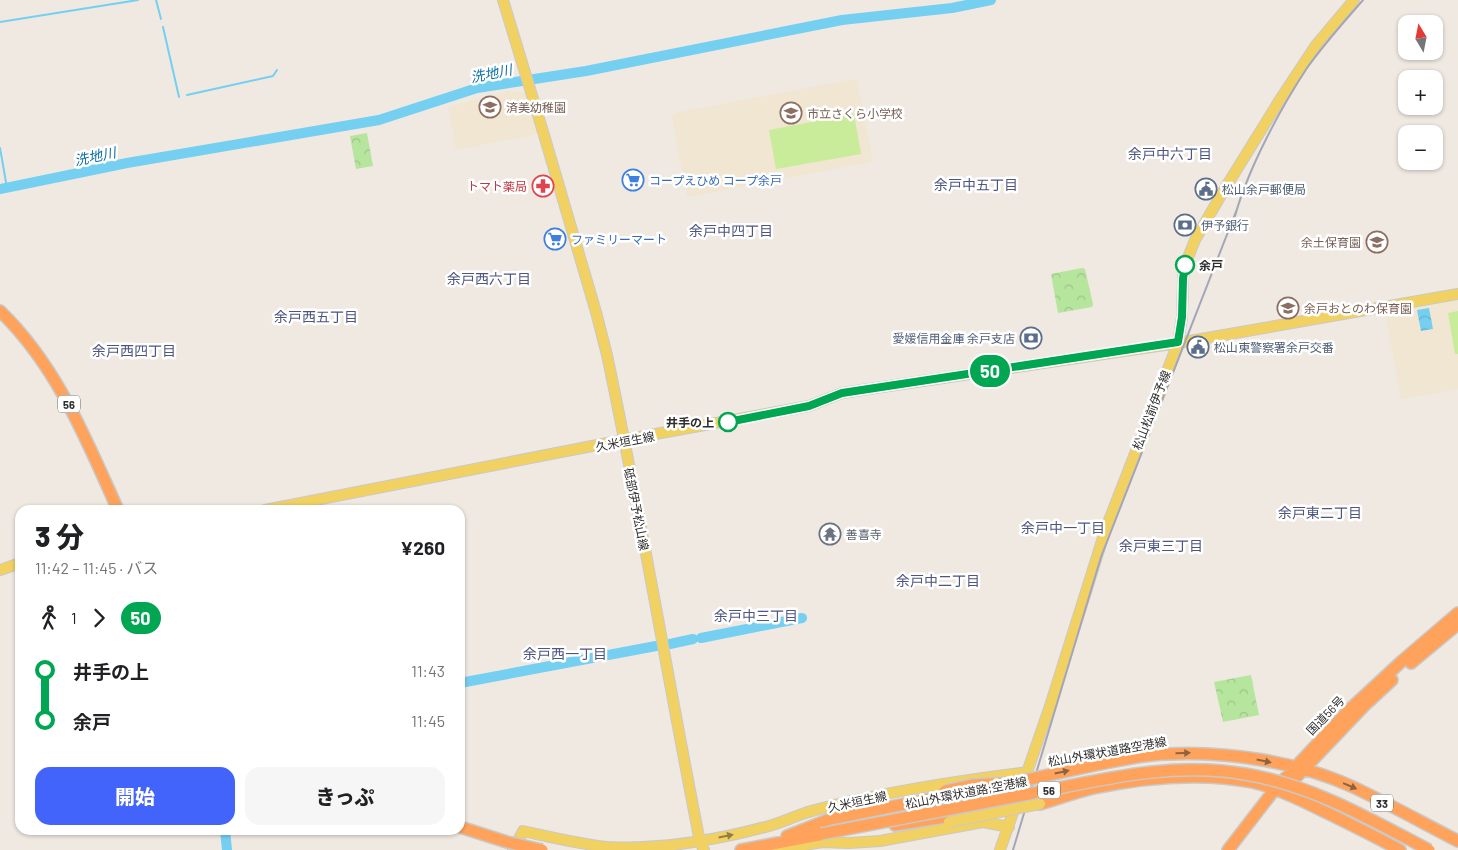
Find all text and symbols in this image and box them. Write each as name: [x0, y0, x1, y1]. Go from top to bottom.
north arrow: [1398, 15, 1442, 60]
map controls: [1398, 15, 1443, 170]
water label: 洗地川: [469, 60, 515, 85]
button: +: [1398, 70, 1443, 115]
school or university icon: 済美幼稚園: [478, 95, 502, 119]
place label: 済美幼稚園: [506, 100, 566, 114]
school or university icon: 市立さくら小学校: [779, 101, 803, 125]
place label: 市立さくら小学校: [807, 106, 903, 120]
button: −: [1398, 125, 1443, 170]
water label: 洗地川: [73, 143, 119, 169]
district label: 余戸中六丁目: [1128, 145, 1212, 162]
supermarket icon: コープえひめ コープ余戸: [621, 168, 645, 192]
place label: コープえひめ コープ余戸: [649, 173, 782, 187]
pharmacy icon: トマト薬局: [531, 174, 555, 198]
district label: 余戸中五丁目: [934, 176, 1018, 193]
public building icon: 松山余戸郵便局: [1194, 177, 1218, 201]
place label: トマト薬局: [467, 179, 527, 193]
place label: 松山余戸郵便局: [1222, 182, 1306, 196]
bank icon: 伊予銀行: [1173, 213, 1197, 237]
place label: 伊予銀行: [1201, 218, 1249, 232]
district label: 余戸中四丁目: [689, 222, 773, 239]
supermarket icon: ファミリーマート: [543, 227, 567, 251]
school or university icon: 余土保育園: [1365, 230, 1389, 254]
place label: ファミリーマート: [571, 232, 667, 246]
place label: 余土保育園: [1301, 235, 1361, 249]
marker: 余戸: [1175, 255, 1195, 275]
place label: 余戸: [1199, 258, 1223, 272]
district label: 余戸西六丁目: [447, 270, 531, 287]
school or university icon: 余戸おとのわ保育園: [1276, 296, 1300, 320]
place label: 余戸おとのわ保育園: [1304, 301, 1412, 315]
district label: 余戸西五丁目: [274, 308, 358, 325]
bank icon: 愛媛信用金庫 余戸支店: [1019, 326, 1043, 350]
place label: 愛媛信用金庫 余戸支店: [893, 331, 1015, 345]
public building icon: 松山東警察署余戸交番: [1186, 335, 1210, 359]
place label: 松山東警察署余戸交番: [1214, 340, 1334, 354]
district label: 余戸西四丁目: [92, 342, 176, 359]
line badge: 50: [968, 355, 1012, 387]
text: 50: [980, 360, 1000, 382]
street label: 松山松前伊予線: [1129, 368, 1173, 452]
road number: 56: [58, 396, 80, 412]
marker: 井手の上: [718, 412, 738, 432]
place label: 井手の上: [666, 415, 714, 429]
street label: 久米垣生線: [594, 428, 656, 454]
street label: 砥部伊予松山線: [622, 466, 652, 552]
district label: 余戸東二丁目: [1278, 504, 1362, 521]
text: 3 分: [35, 519, 84, 553]
district label: 余戸中一丁目: [1021, 519, 1105, 536]
temple icon: 善喜寺: [818, 522, 842, 546]
place label: 善喜寺: [846, 527, 882, 541]
text: ¥260: [400, 536, 445, 559]
district label: 余戸東三丁目: [1119, 537, 1203, 554]
text: 11:42 – 11:45 · バス: [35, 558, 158, 577]
district label: 余戸中二丁目: [896, 572, 980, 589]
icon: walk: [35, 604, 63, 632]
icon: forward: [85, 604, 113, 632]
text: 50: [131, 607, 151, 629]
district label: 余戸中三丁目: [714, 607, 798, 624]
text: 1: [71, 608, 77, 627]
district label: 余戸西一丁目: [523, 645, 607, 662]
text: 井手の上: [73, 660, 149, 683]
text: 11:43: [411, 661, 445, 680]
street label: 国道56号: [1303, 693, 1347, 737]
text: 余戸: [73, 710, 111, 733]
text: 11:45: [411, 711, 445, 730]
street label: 松山外環状道路空港線: [1047, 734, 1167, 768]
one-way arrow: [1175, 749, 1191, 757]
one-way arrow: [1256, 757, 1271, 765]
button: 開始: [35, 767, 235, 825]
button: きっぷ: [245, 767, 445, 825]
one-way arrow: [1054, 768, 1069, 776]
street label: 松山外環状道路;空港線: [904, 773, 1028, 811]
road number: 56: [1038, 782, 1060, 798]
one-way arrow: [1343, 783, 1357, 791]
street label: 久米垣生線: [826, 788, 888, 814]
road number: 33: [1371, 794, 1393, 811]
one-way arrow: [719, 832, 735, 840]

